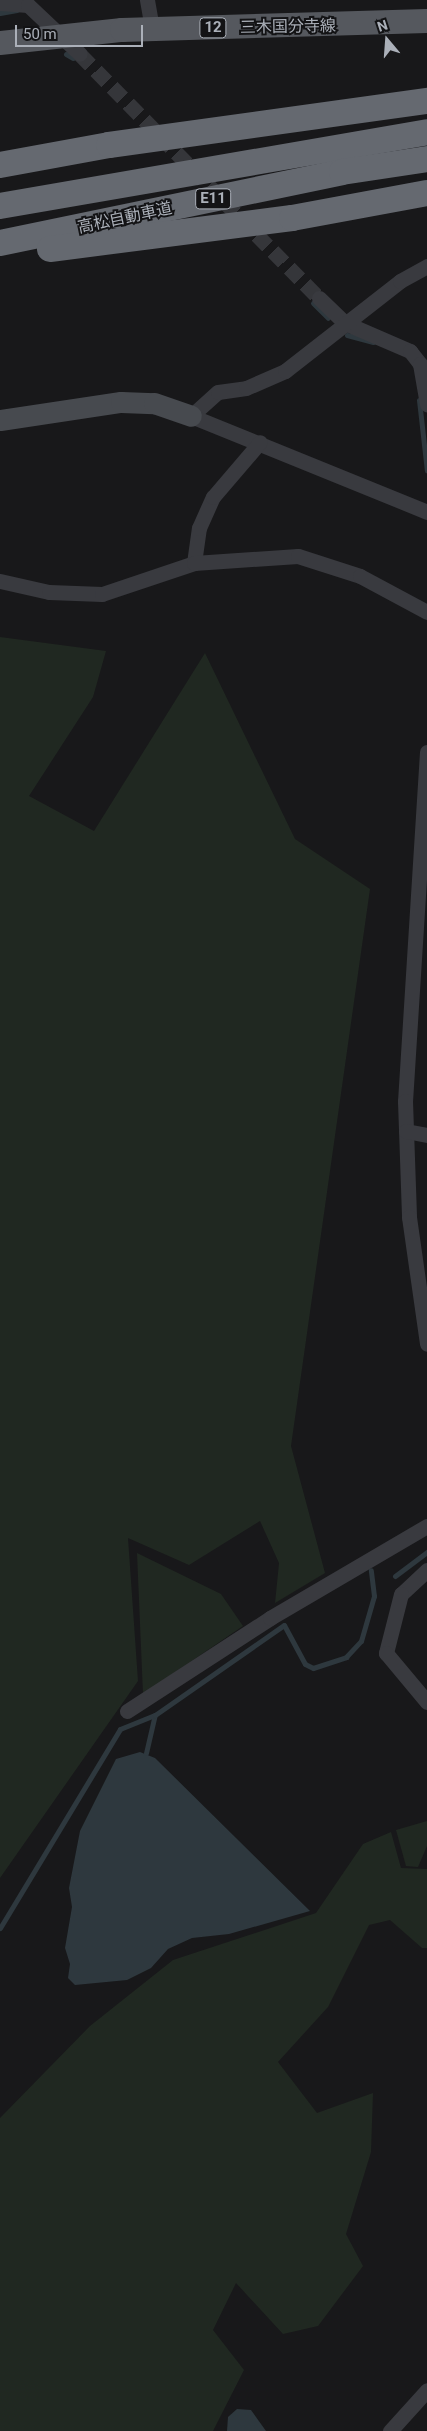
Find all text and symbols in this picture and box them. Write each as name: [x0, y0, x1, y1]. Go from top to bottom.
scale bar: [18, 15, 145, 47]
road number: 12: [199, 15, 227, 40]
north arrow: [362, 15, 412, 65]
street label: 三木国分寺線: [240, 17, 336, 37]
text: N: [375, 17, 390, 35]
text: 50 m: [23, 25, 57, 43]
road number: E11: [194, 186, 232, 212]
street label: 高松自動車道: [76, 199, 174, 237]

